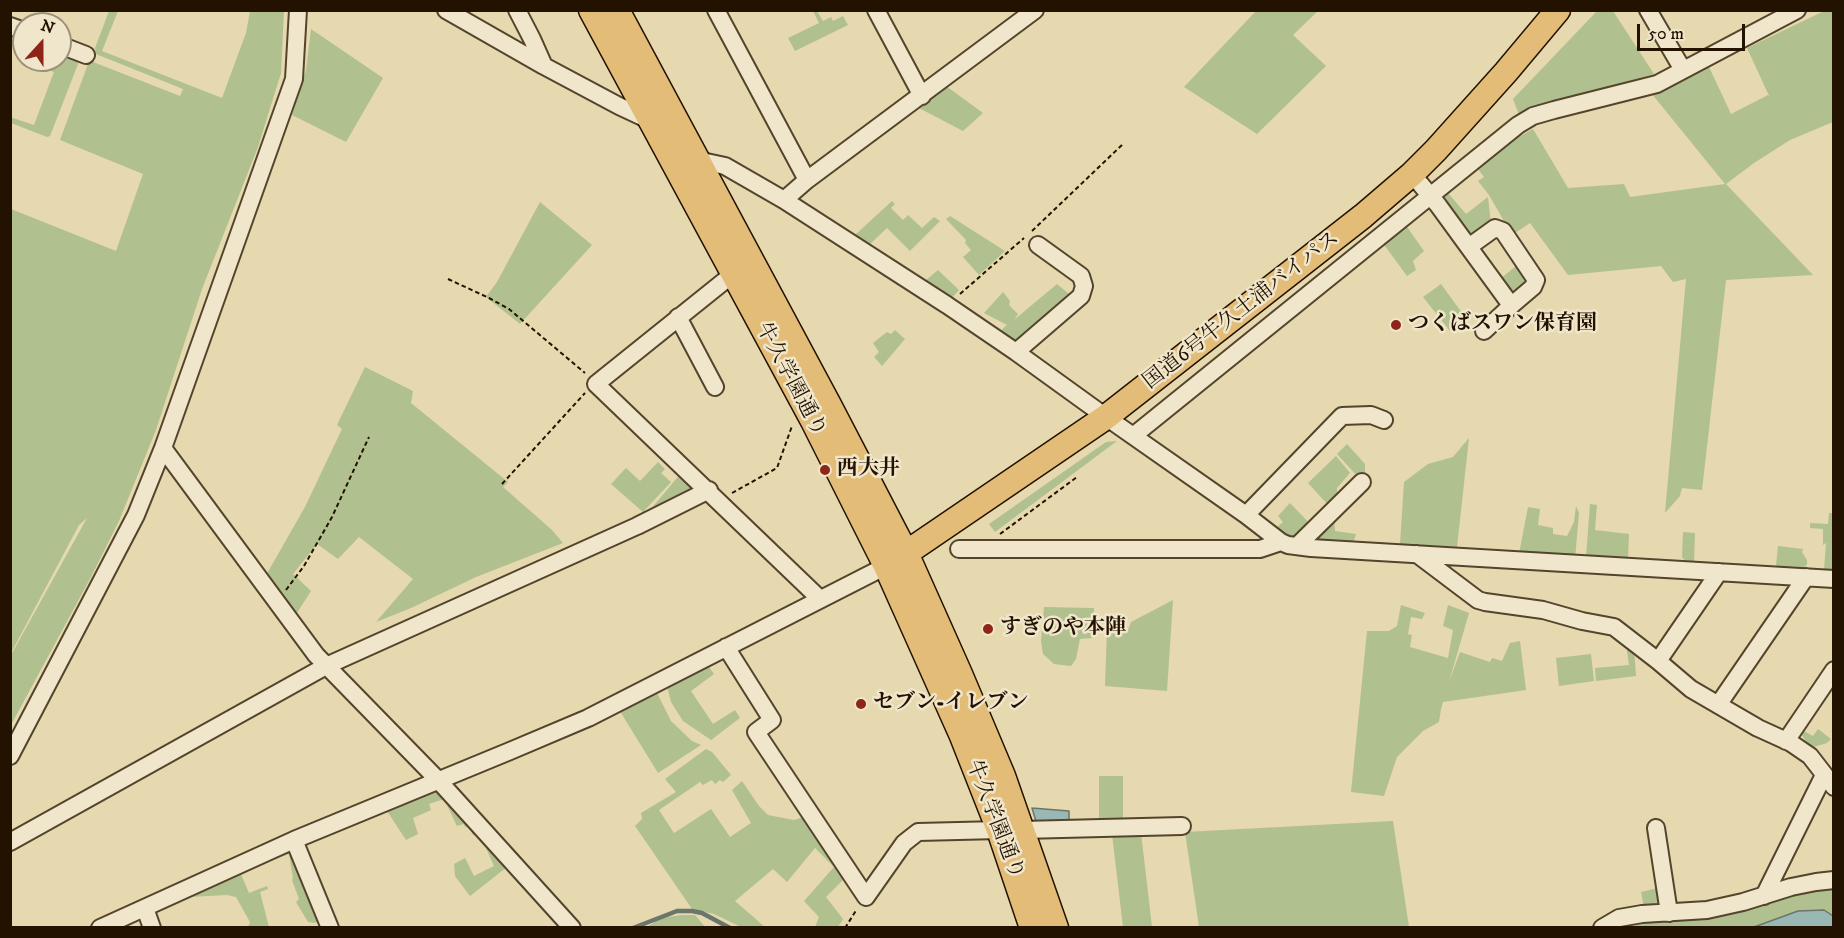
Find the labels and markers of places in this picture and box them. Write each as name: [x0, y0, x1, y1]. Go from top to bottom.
place label: つくばスワン保育園: [1408, 312, 1597, 338]
marker: つくばスワン保育園: [1389, 318, 1403, 332]
place label: 西大井: [837, 457, 900, 483]
marker: 西大井: [818, 463, 832, 477]
place label: すぎのや本陣: [1000, 616, 1126, 642]
marker: すぎのや本陣: [981, 622, 995, 636]
place label: セブン-イレブン: [873, 691, 1029, 717]
marker: セブン-イレブン: [854, 697, 868, 711]

